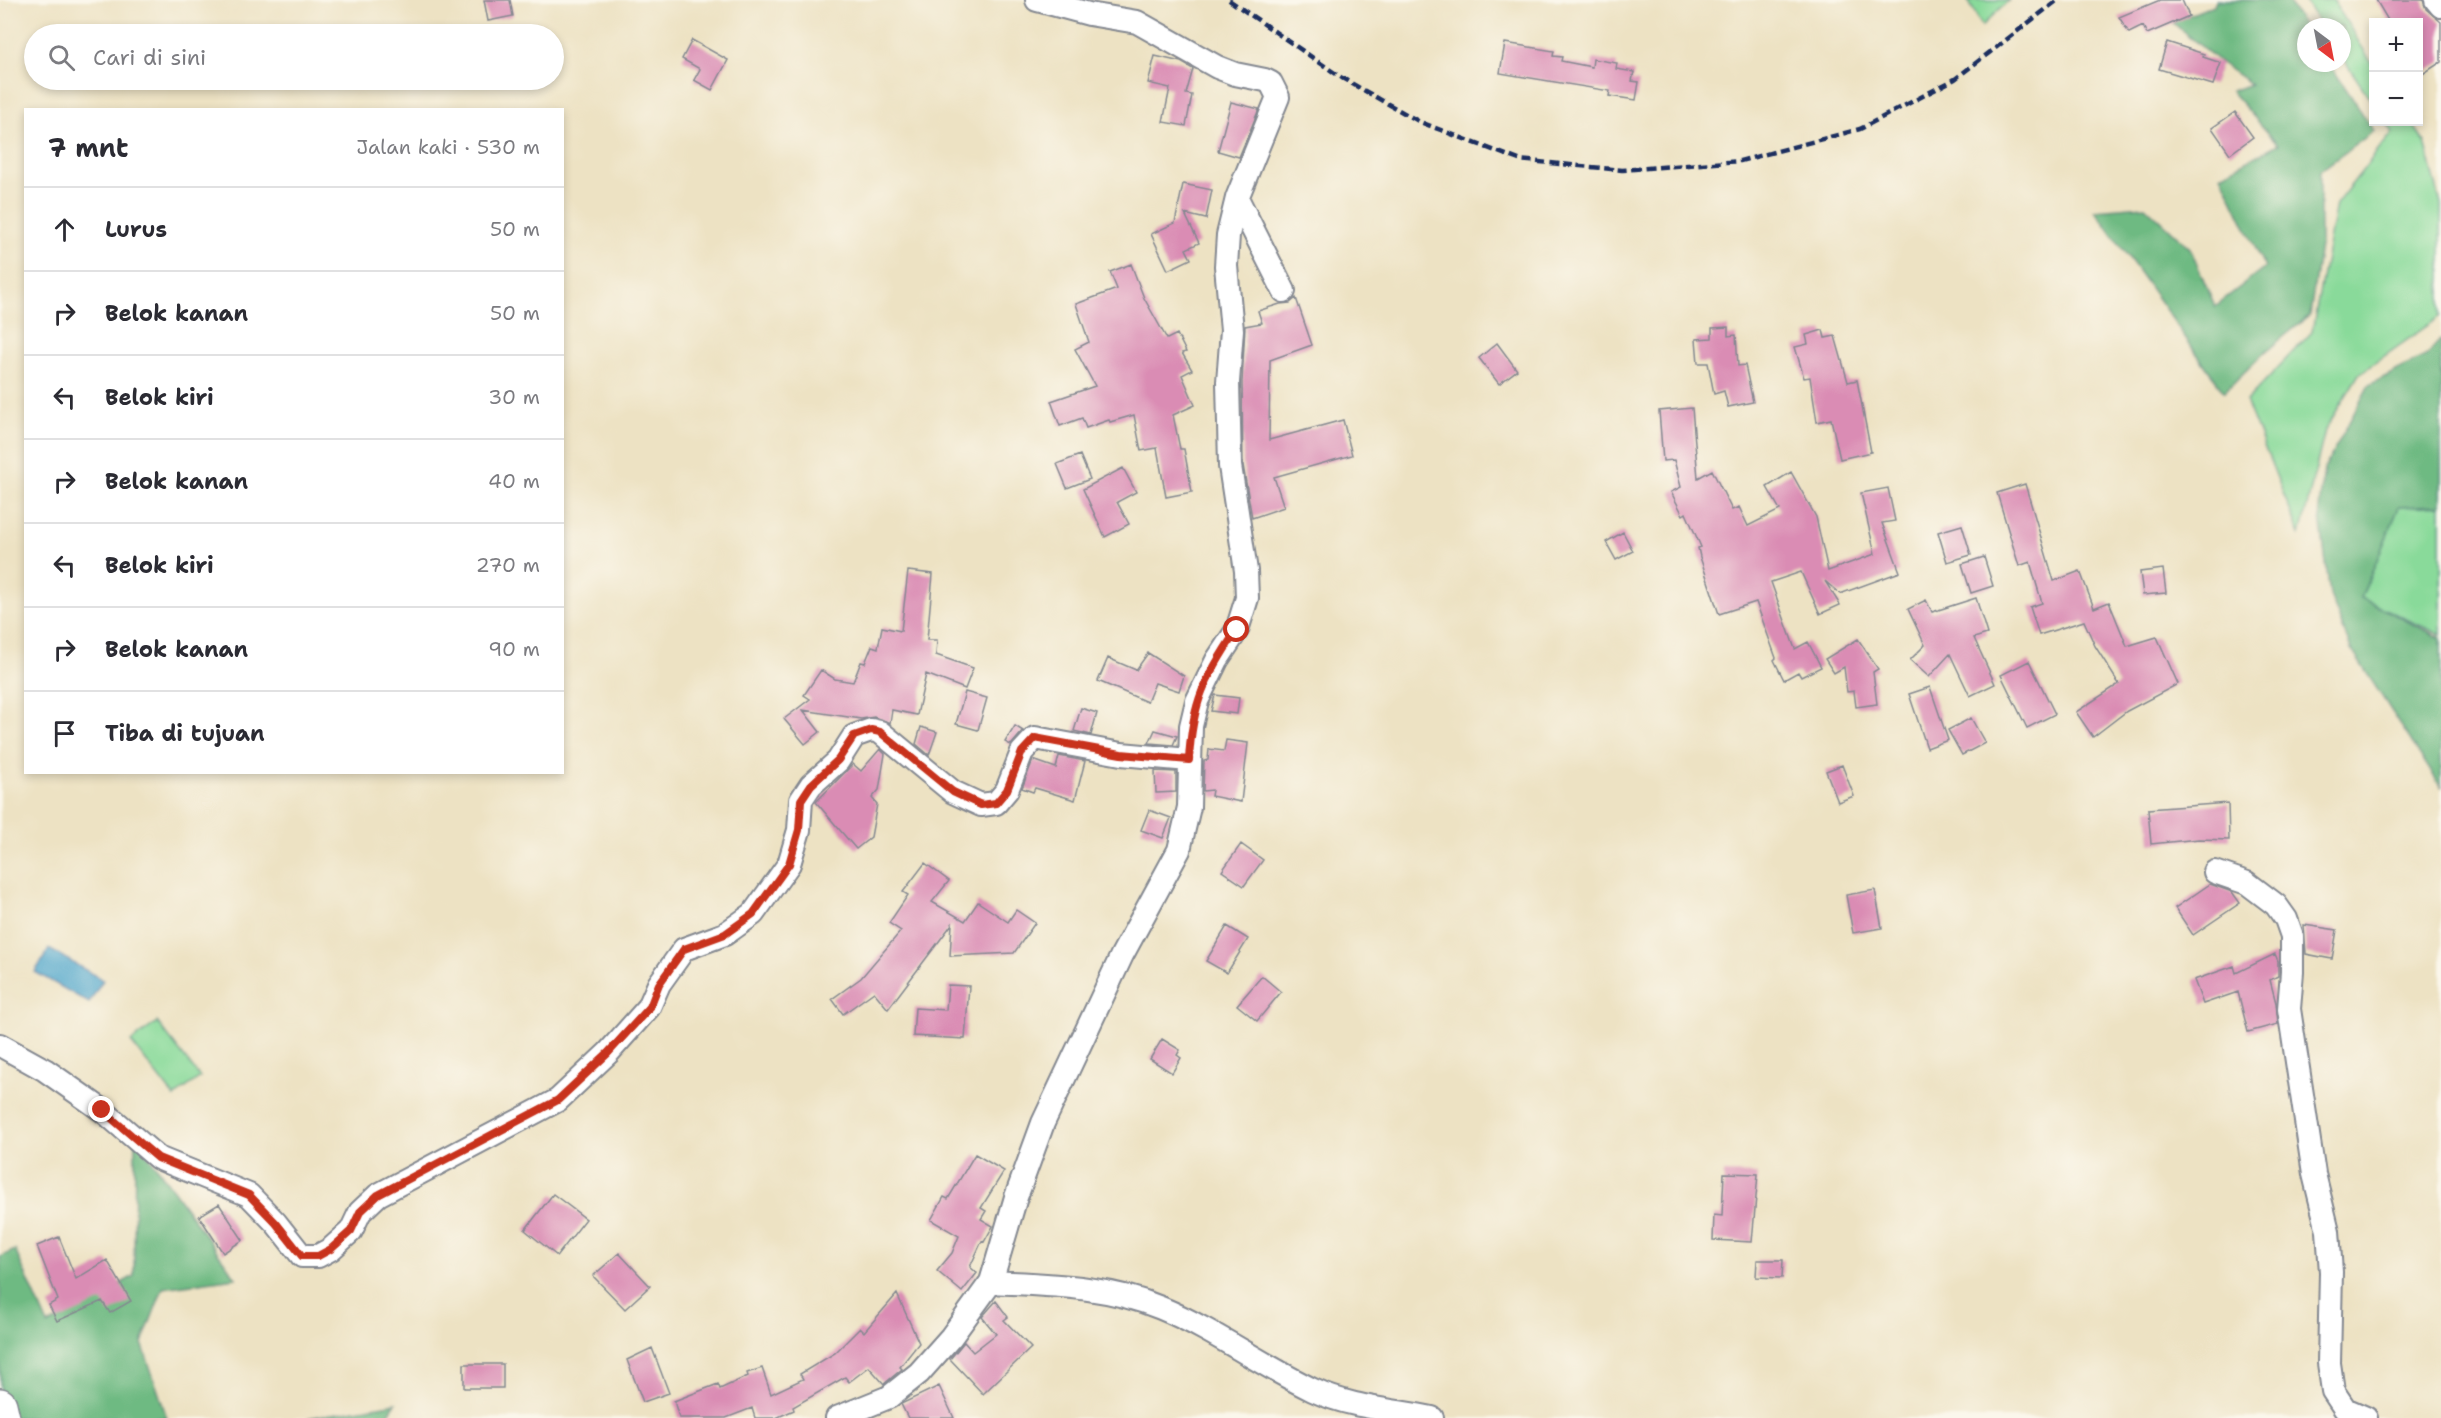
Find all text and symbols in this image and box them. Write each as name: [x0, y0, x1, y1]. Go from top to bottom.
north arrow: [2297, 18, 2351, 72]
map controls: [2369, 18, 2423, 126]
button: +: [2369, 18, 2423, 72]
search box: [24, 24, 564, 90]
icon: search: [45, 41, 78, 74]
text: Cari di sini: [93, 43, 206, 72]
button: −: [2369, 72, 2423, 126]
text: 7 mnt: [48, 130, 128, 165]
text: Jalan kaki · 530 m: [356, 134, 540, 160]
icon: ahead: [48, 213, 81, 246]
text: Lurus: [105, 215, 167, 244]
text: 50 m: [490, 216, 540, 242]
icon: right: [48, 297, 81, 330]
text: Belok kanan: [105, 299, 248, 328]
text: 50 m: [490, 300, 540, 326]
icon: left: [48, 381, 81, 414]
text: Belok kiri: [105, 383, 214, 412]
text: 30 m: [488, 384, 540, 410]
icon: right: [48, 465, 81, 498]
text: Belok kanan: [105, 467, 248, 496]
text: 40 m: [488, 468, 540, 494]
icon: left: [48, 549, 81, 582]
text: Belok kiri: [105, 551, 214, 580]
text: 270 m: [476, 552, 540, 578]
route start: [1223, 616, 1249, 642]
icon: right: [48, 633, 81, 666]
text: Belok kanan: [105, 635, 248, 664]
text: 90 m: [488, 636, 540, 662]
icon: arrive: [48, 717, 81, 750]
text: Tiba di tujuan: [105, 719, 265, 748]
route end: [88, 1096, 114, 1122]

